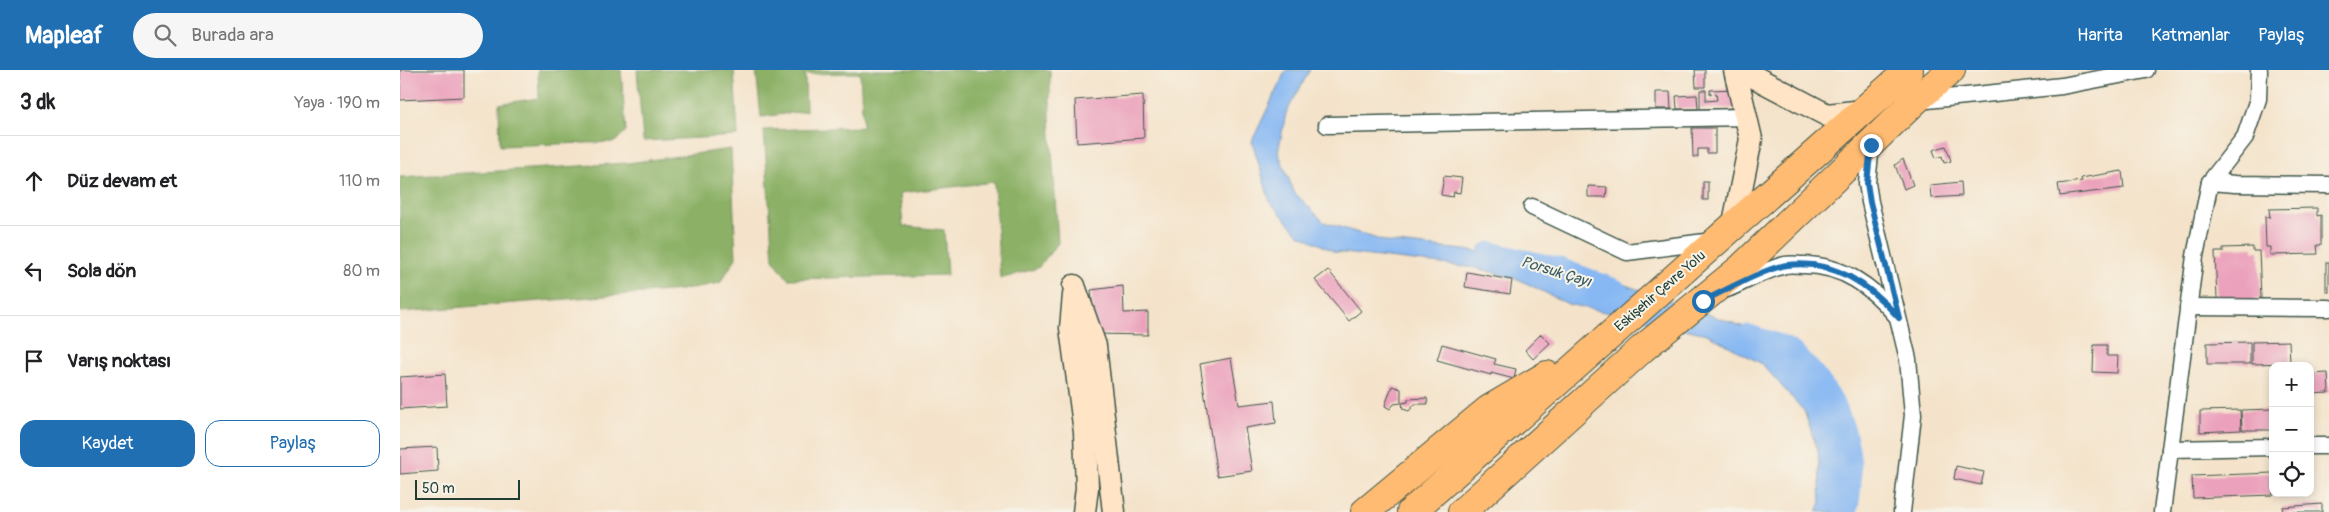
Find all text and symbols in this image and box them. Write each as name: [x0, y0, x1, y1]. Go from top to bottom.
search box: [133, 13, 483, 58]
text: Mapleaf: [25, 21, 103, 50]
icon: search: [151, 21, 179, 49]
text: Burada ara: [191, 23, 274, 47]
text: Harita: [2077, 24, 2123, 47]
text: Katmanlar: [2151, 24, 2230, 47]
text: Paylaş: [2258, 24, 2304, 47]
text: 3 dk: [20, 89, 55, 116]
text: Yaya · 190 m: [294, 93, 380, 113]
route end: [1860, 134, 1883, 157]
icon: ahead: [20, 167, 48, 195]
text: Düz devam et: [67, 169, 177, 193]
text: 110 m: [339, 171, 380, 191]
street label: Eskişehir Çevre Yolu: [1611, 247, 1709, 335]
water label: Porsuk Çayı: [1519, 252, 1594, 292]
icon: left: [20, 257, 48, 285]
text: Sola dön: [67, 259, 136, 283]
text: 80 m: [343, 261, 380, 281]
route start: [1692, 290, 1715, 313]
icon: arrive: [20, 347, 48, 375]
text: Varış noktası: [67, 349, 171, 373]
map controls: [2269, 362, 2314, 497]
button: +: [2269, 362, 2314, 407]
button: −: [2269, 407, 2314, 452]
button: Kaydet: [20, 420, 195, 467]
button: Paylaş: [205, 420, 380, 467]
button: locate: [2269, 452, 2314, 497]
scale bar: [415, 477, 520, 500]
text: 50 m: [422, 480, 455, 497]

